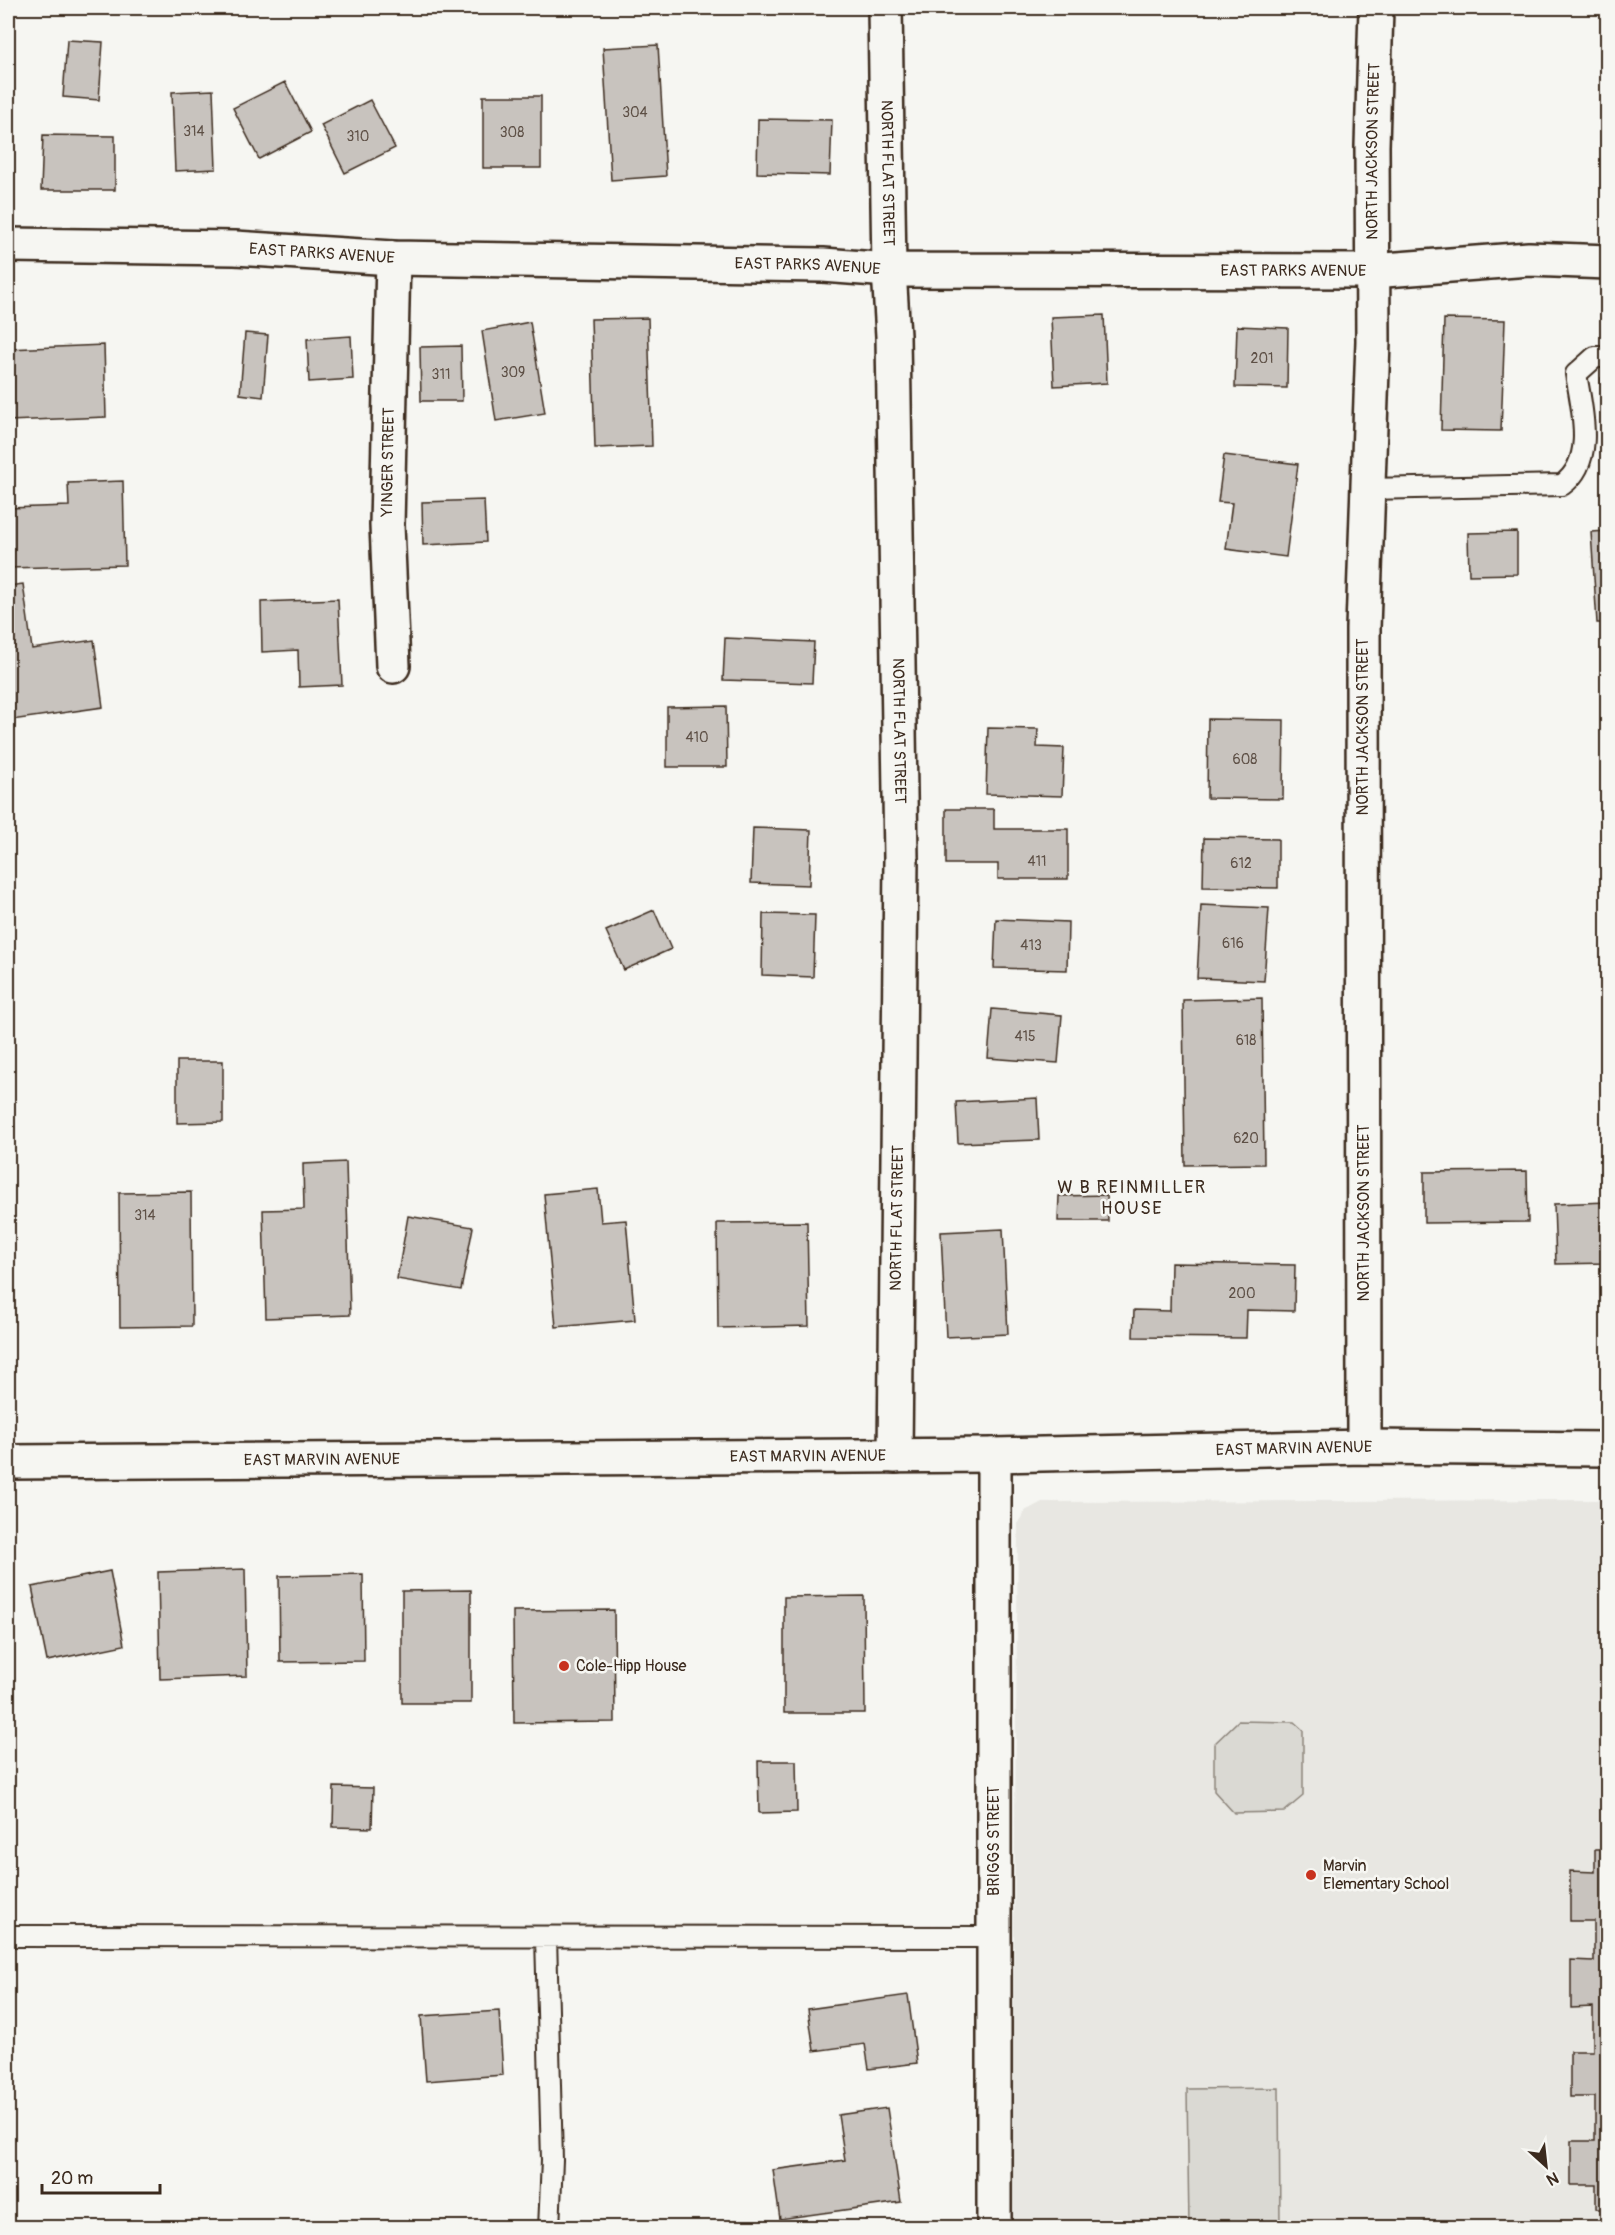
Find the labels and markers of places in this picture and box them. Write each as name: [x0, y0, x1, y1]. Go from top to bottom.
place label: Cole-Hipp House: [576, 1656, 686, 1676]
marker: Cole-Hipp House: [557, 1659, 571, 1673]
place label: Marvin Elementary School: [1323, 1856, 1449, 1894]
marker: Marvin Elementary School: [1304, 1868, 1318, 1882]

